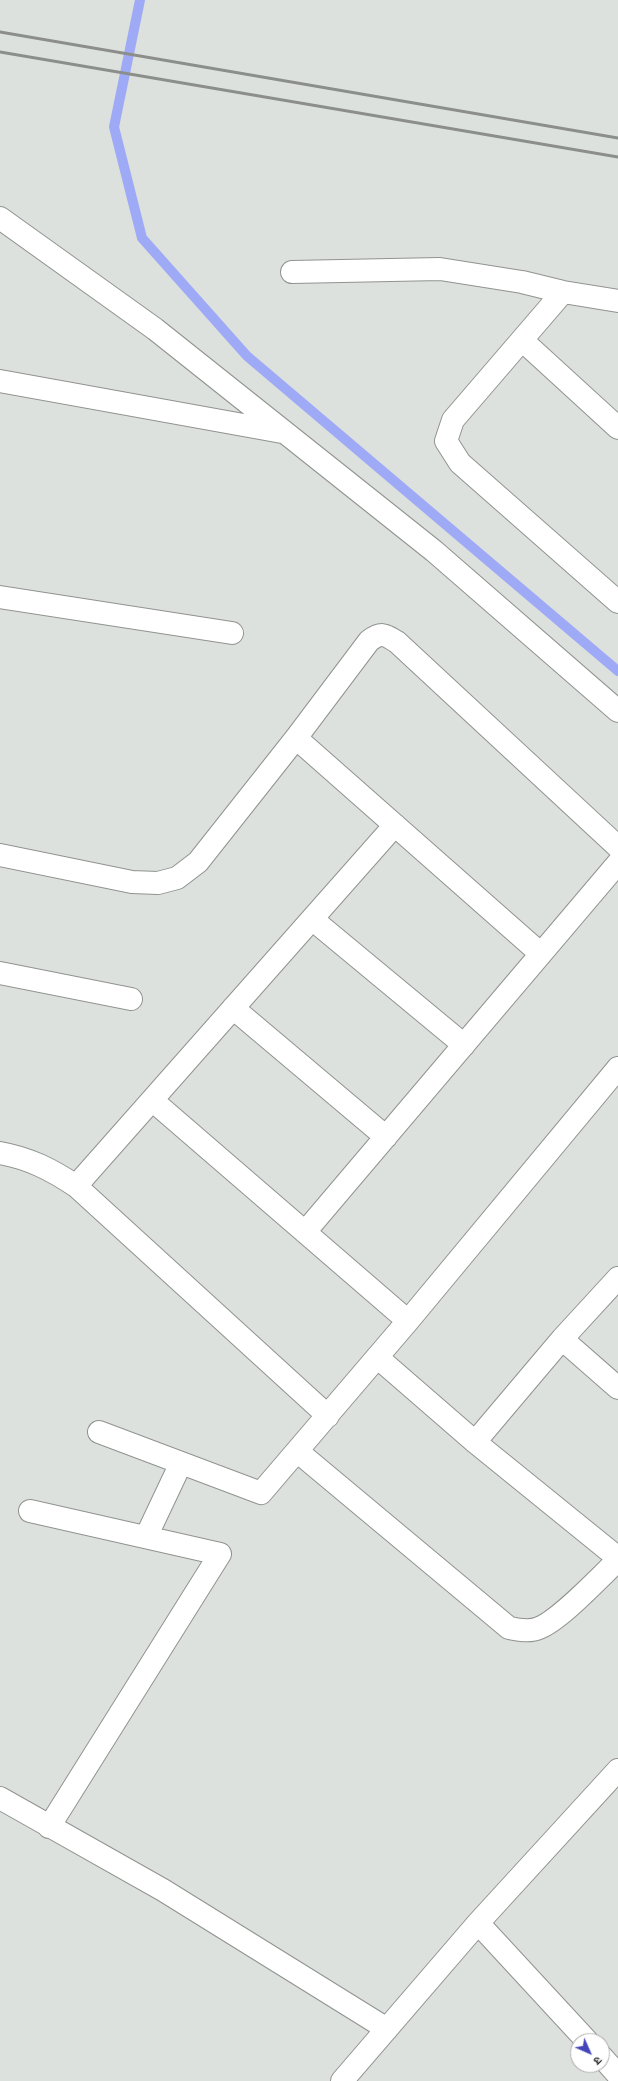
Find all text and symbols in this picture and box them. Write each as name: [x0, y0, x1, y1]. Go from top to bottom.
north arrow: [570, 2033, 610, 2073]
text: उ: [591, 2054, 605, 2068]

